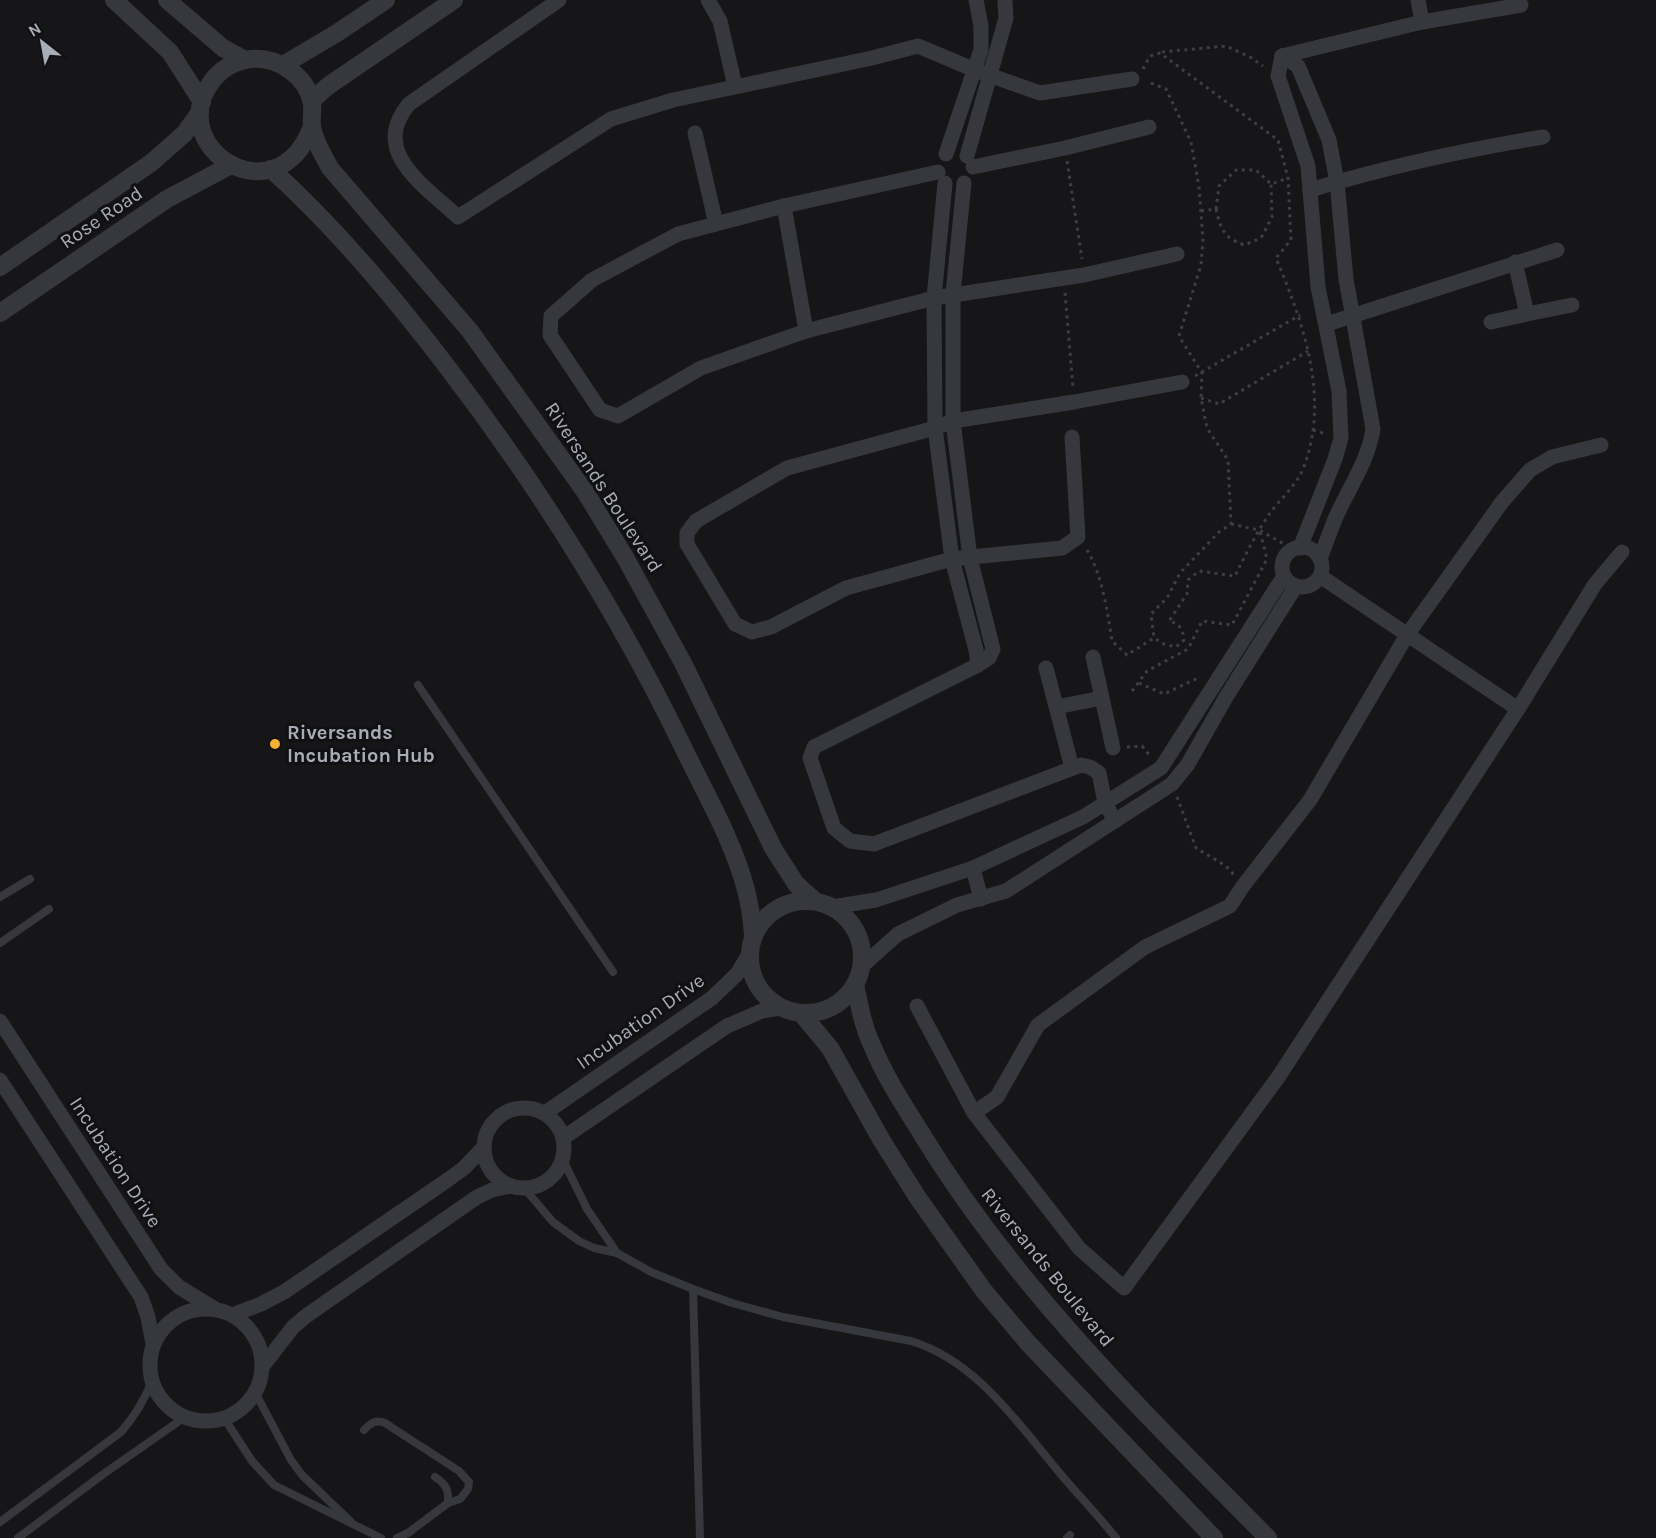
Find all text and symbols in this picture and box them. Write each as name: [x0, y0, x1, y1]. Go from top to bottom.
north arrow: [12, 12, 72, 72]
text: N: [25, 18, 44, 41]
street label: Rose Road: [56, 181, 147, 253]
street label: Riversands Boulevard: [540, 398, 667, 577]
place label: Riversands Incubation Hub: [287, 721, 435, 767]
marker: Riversands Incubation Hub: [268, 737, 282, 751]
street label: Incubation Drive: [572, 969, 709, 1074]
street label: Incubation Drive: [65, 1093, 166, 1232]
street label: Riversands Boulevard: [976, 1183, 1119, 1351]

